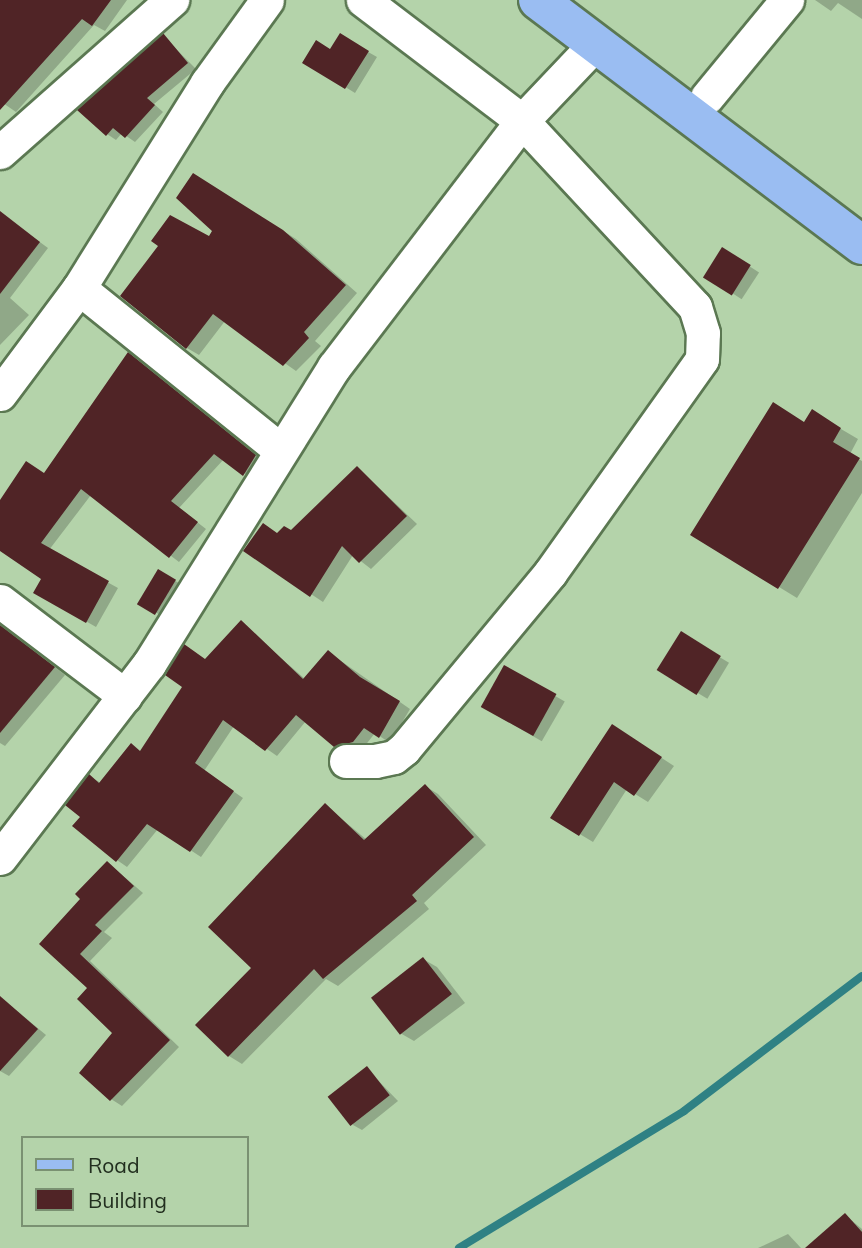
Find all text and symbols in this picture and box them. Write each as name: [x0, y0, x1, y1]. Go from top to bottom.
legend: [21, 1136, 248, 1227]
text: Road: [88, 1152, 139, 1178]
text: Building: [88, 1187, 167, 1213]

